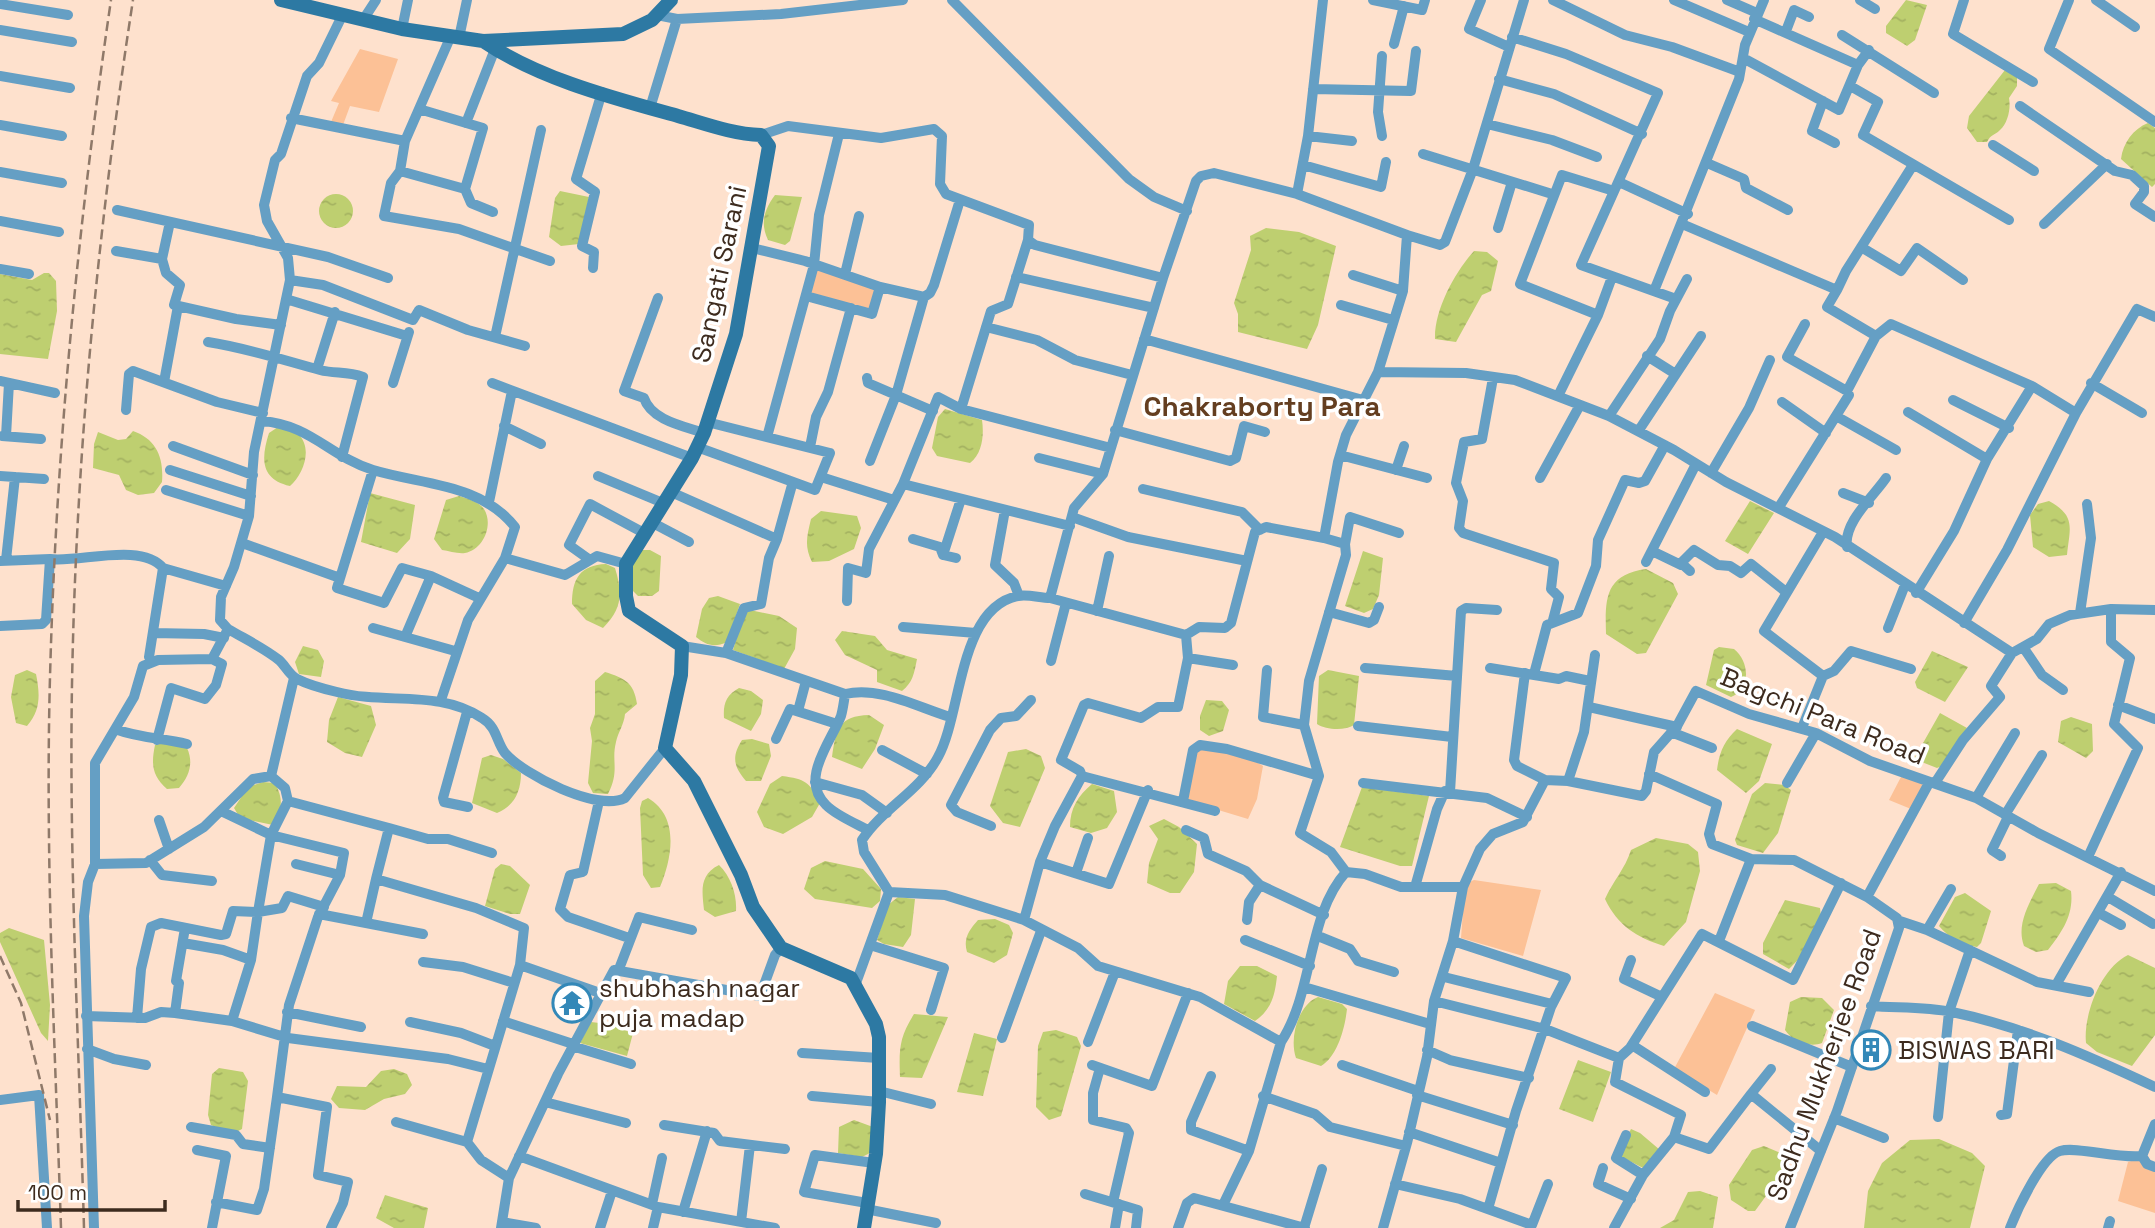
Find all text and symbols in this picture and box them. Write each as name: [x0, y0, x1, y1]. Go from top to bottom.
street label: Sangati Sarani: [684, 182, 754, 366]
district label: Chakraborty Para: [1143, 388, 1381, 424]
street label: Bagchi Para Road: [1716, 659, 1930, 773]
street label: Sadhu Mukherjee Road: [1759, 924, 1889, 1206]
place label: shubhash nagar puja madap: [599, 971, 800, 1035]
temple icon: shubhash nagar puja madap: [551, 982, 593, 1024]
building icon: BISWAS BARI: [1850, 1029, 1892, 1071]
place label: BISWAS BARI: [1898, 1033, 2055, 1067]
scale bar: [18, 1168, 164, 1212]
text: 100 m: [28, 1179, 87, 1206]

